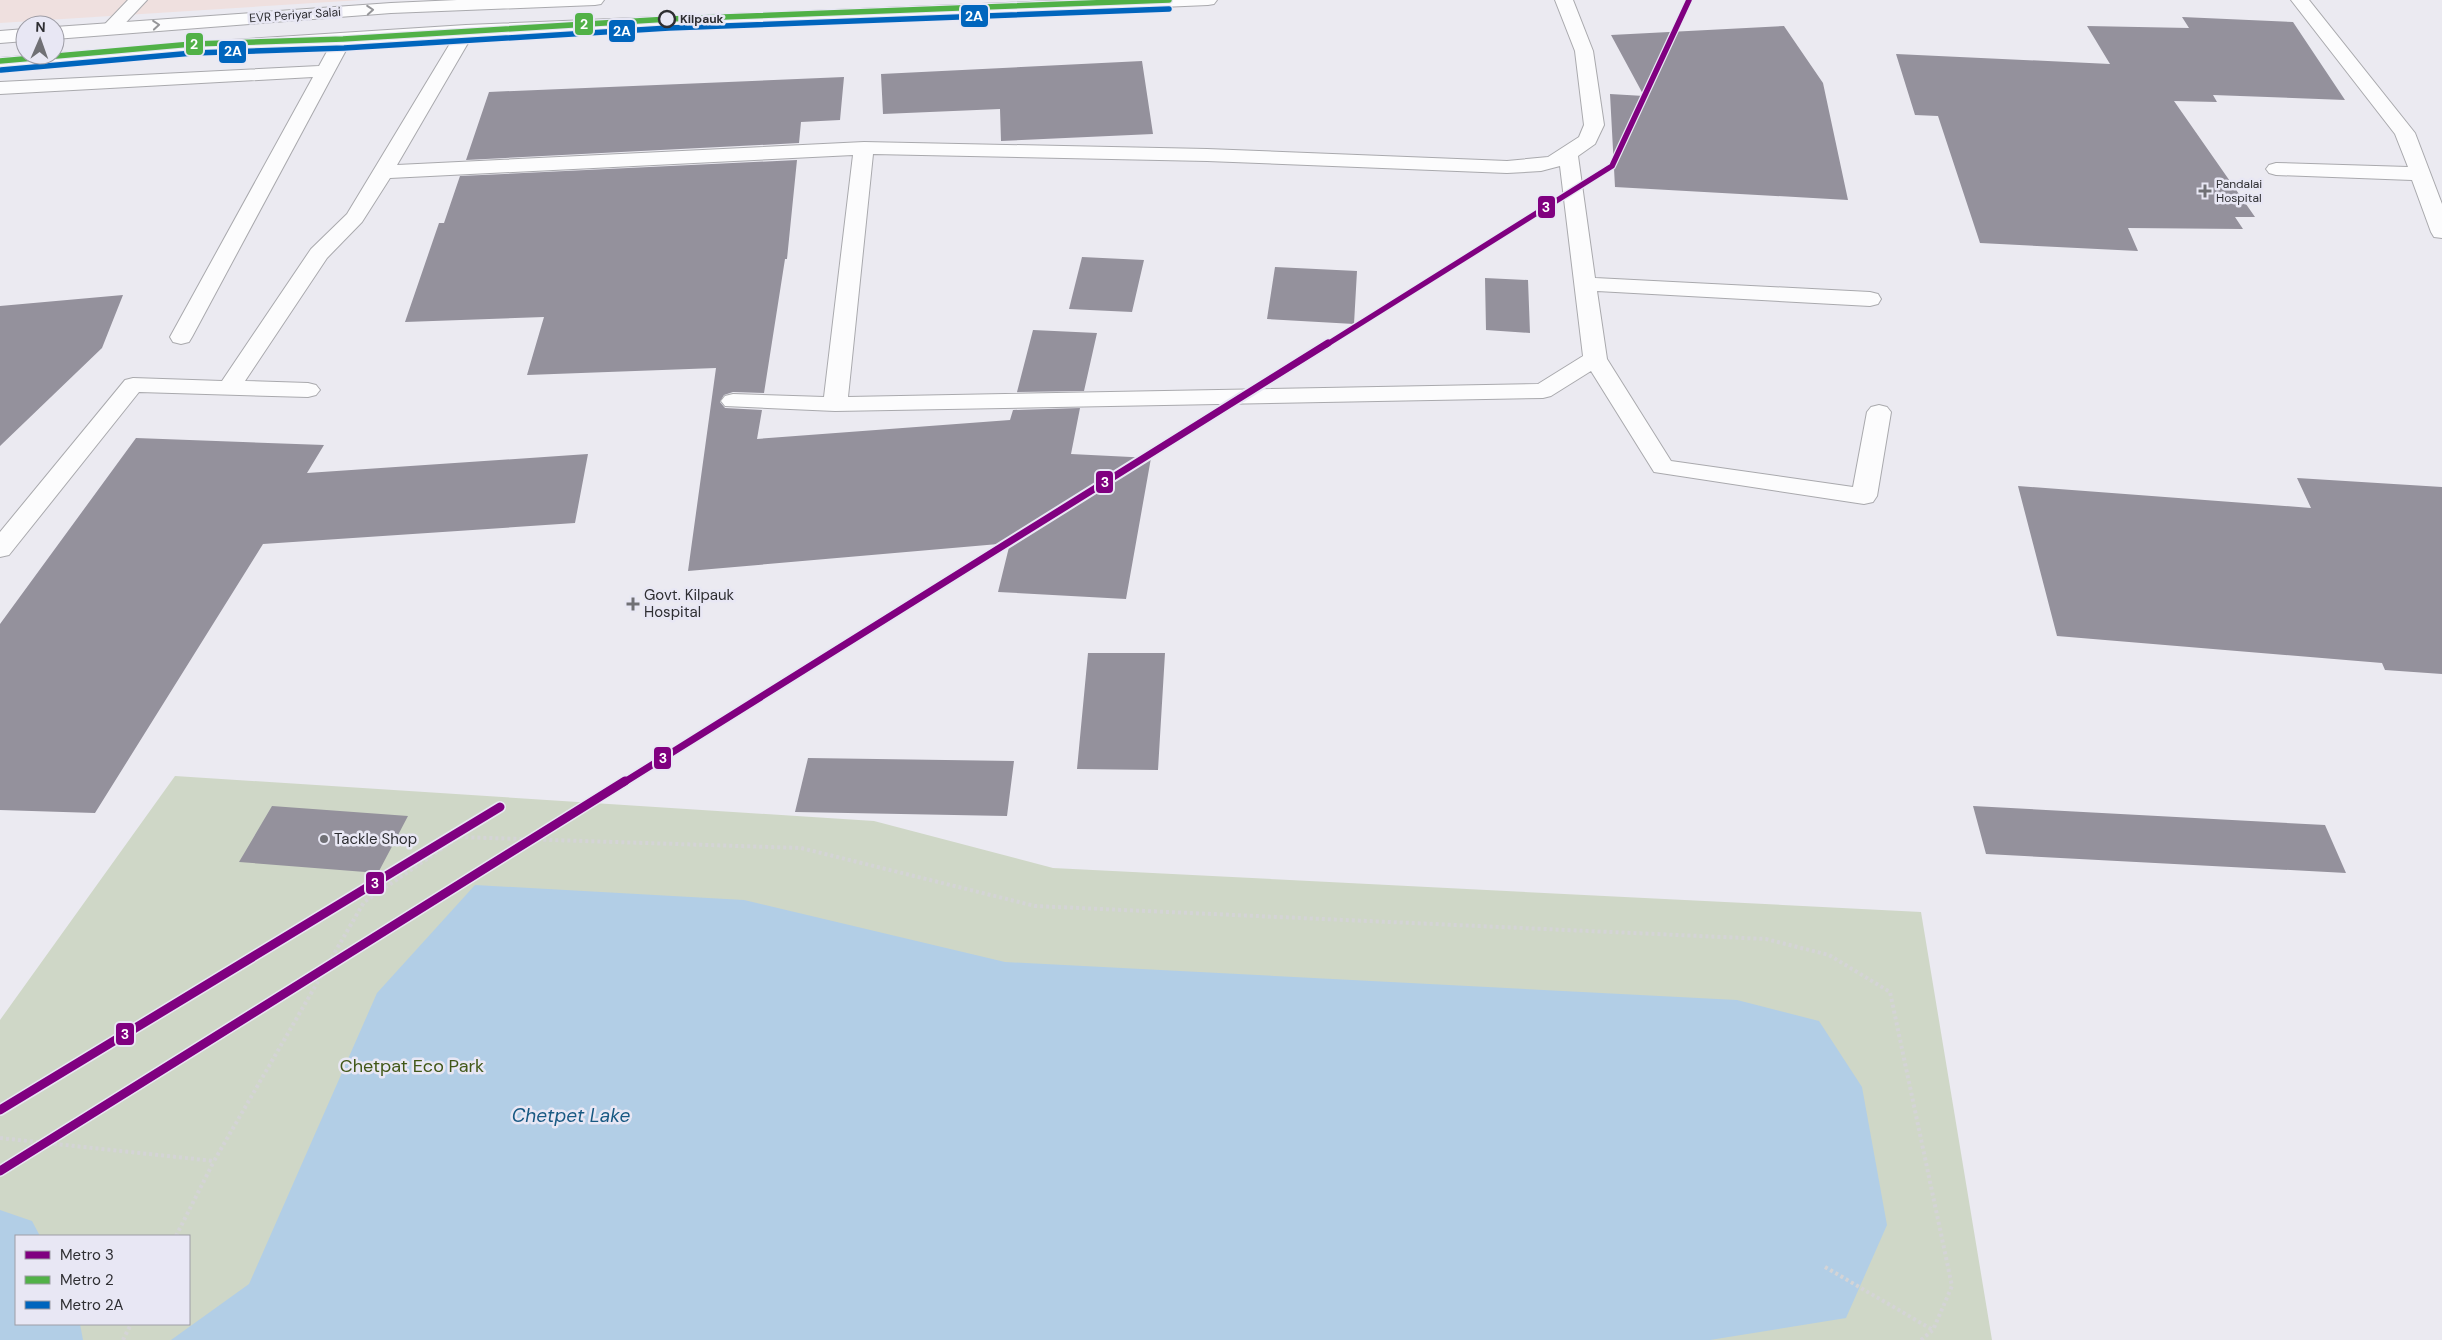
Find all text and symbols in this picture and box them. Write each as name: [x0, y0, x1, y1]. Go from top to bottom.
street label: EVR Periyar Salai: [249, 4, 342, 26]
one-way arrow: [367, 4, 375, 15]
line badge: 2A: [960, 4, 989, 28]
text: 2A: [965, 7, 983, 25]
marker: Kilpauk: [658, 10, 676, 28]
place label: Kilpauk: [680, 11, 724, 27]
line badge: 2: [574, 12, 594, 36]
north arrow: [15, 15, 65, 65]
text: 2: [580, 15, 588, 33]
text: N: [35, 18, 46, 36]
one-way arrow: [152, 19, 160, 30]
line badge: 2A: [608, 19, 636, 43]
text: 2A: [613, 22, 631, 40]
line badge: 2: [185, 32, 204, 56]
text: 2: [190, 35, 198, 53]
line badge: 2A: [218, 40, 247, 64]
text: 2A: [224, 42, 242, 60]
place label: Pandalai Hospital: [2216, 176, 2262, 206]
marker: Pandalai Hospital: [2198, 184, 2212, 198]
line badge: 3: [1537, 195, 1556, 219]
text: 3: [1542, 198, 1550, 216]
line badge: 3: [1095, 470, 1114, 494]
text: 3: [1101, 473, 1109, 491]
place label: Govt. Kilpauk Hospital: [644, 585, 735, 622]
marker: Govt. Kilpauk Hospital: [626, 597, 640, 611]
line badge: 3: [653, 746, 672, 770]
text: 3: [659, 749, 667, 767]
place label: Tackle Shop: [334, 829, 417, 849]
marker: Tackle Shop: [318, 833, 330, 845]
line badge: 3: [365, 871, 385, 895]
text: 3: [371, 874, 379, 892]
line badge: 3: [115, 1022, 135, 1046]
text: 3: [121, 1025, 129, 1043]
park label: Chetpat Eco Park: [340, 1054, 484, 1078]
water label: Chetpet Lake: [512, 1103, 631, 1128]
legend: [15, 1235, 190, 1325]
text: Metro 3: [60, 1245, 114, 1265]
text: Metro 2: [60, 1270, 114, 1290]
text: Metro 2A: [60, 1295, 124, 1315]

